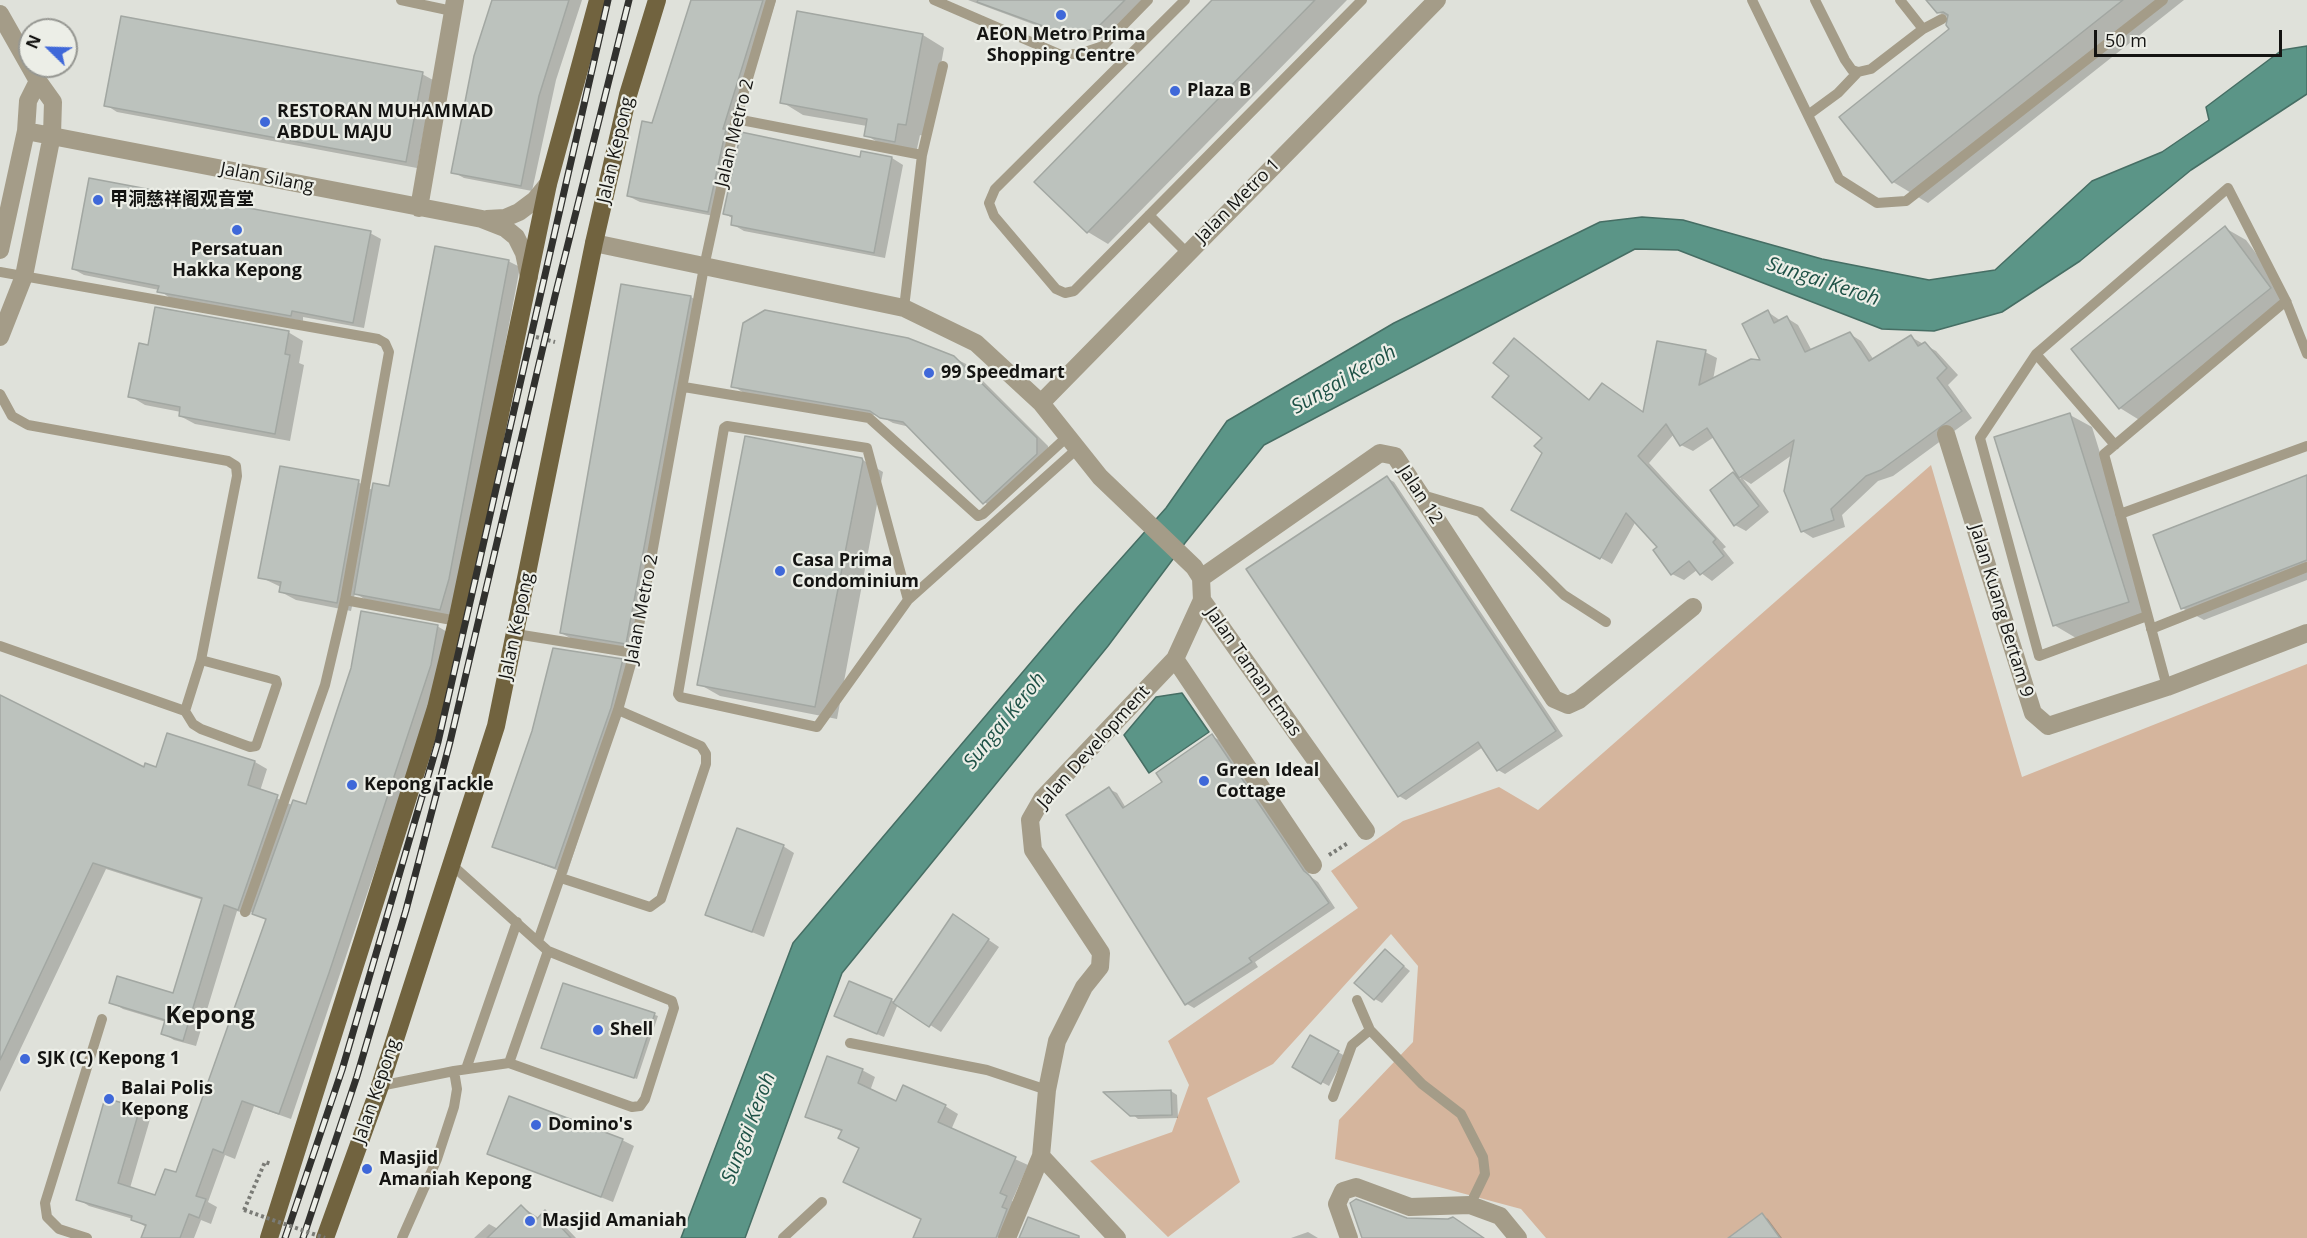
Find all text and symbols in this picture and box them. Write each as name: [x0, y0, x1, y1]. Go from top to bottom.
marker: AEON Metro Prima Shopping Centre: [1054, 8, 1068, 22]
north arrow: [18, 18, 78, 78]
scale bar: [2097, 18, 2284, 56]
place label: AEON Metro Prima Shopping Centre: [976, 24, 1146, 66]
text: 50 m: [2105, 28, 2147, 52]
text: N: [21, 31, 46, 52]
street label: Jalan Metro 2: [711, 77, 759, 189]
place label: Plaza B: [1187, 80, 1251, 102]
marker: Plaza B: [1168, 84, 1182, 98]
street label: Jalan Kepong: [593, 95, 639, 205]
place label: RESTORAN MUHAMMAD ABDUL MAJU: [277, 101, 494, 144]
marker: RESTORAN MUHAMMAD ABDUL MAJU: [258, 115, 272, 129]
street label: Jalan Metro 1: [1191, 154, 1285, 248]
street label: Jalan Silang: [218, 158, 316, 198]
place label: 甲洞慈祥阁观音堂: [110, 189, 254, 211]
marker: 甲洞慈祥阁观音堂: [91, 193, 105, 207]
marker: Persatuan Hakka Kepong: [230, 223, 244, 237]
place label: Persatuan Hakka Kepong: [172, 239, 302, 282]
water label: Sungai Keroh: [1764, 253, 1882, 311]
water label: Sungai Keroh: [1287, 340, 1401, 420]
place label: 99 Speedmart: [941, 362, 1065, 384]
marker: 99 Speedmart: [922, 366, 936, 380]
street label: Jalan 12: [1393, 462, 1447, 528]
street label: Jalan Kuang Bertam 9: [1964, 522, 2038, 700]
place label: Casa Prima Condominium: [792, 550, 919, 592]
street label: Jalan Metro 2: [621, 552, 663, 666]
marker: Casa Prima Condominium: [773, 564, 787, 578]
street label: Jalan Kepong: [495, 571, 539, 681]
street label: Jalan Taman Emas: [1200, 603, 1306, 741]
water label: Sungai Keroh: [959, 668, 1051, 774]
street label: Jalan Development: [1033, 681, 1155, 813]
place label: Green Ideal Cottage: [1216, 760, 1319, 802]
place label: Kepong Tackle: [364, 774, 494, 796]
marker: Green Ideal Cottage: [1197, 774, 1211, 788]
marker: Kepong Tackle: [345, 778, 359, 792]
district label: Kepong: [165, 1002, 255, 1030]
place label: Shell: [610, 1019, 653, 1041]
marker: Shell: [591, 1023, 605, 1037]
street label: Jalan Kepong: [349, 1036, 405, 1146]
place label: SJK (C) Kepong 1: [37, 1048, 180, 1070]
marker: SJK (C) Kepong 1: [18, 1052, 32, 1066]
water label: Sungai Keroh: [717, 1069, 781, 1187]
place label: Balai Polis Kepong: [121, 1078, 213, 1120]
marker: Balai Polis Kepong: [102, 1092, 116, 1106]
place label: Domino's: [548, 1114, 632, 1136]
marker: Domino's: [529, 1118, 543, 1132]
place label: Masjid Amaniah Kepong: [379, 1148, 532, 1190]
marker: Masjid Amaniah Kepong: [360, 1162, 374, 1176]
place label: Masjid Amaniah: [542, 1210, 687, 1232]
marker: Masjid Amaniah: [523, 1214, 537, 1228]

